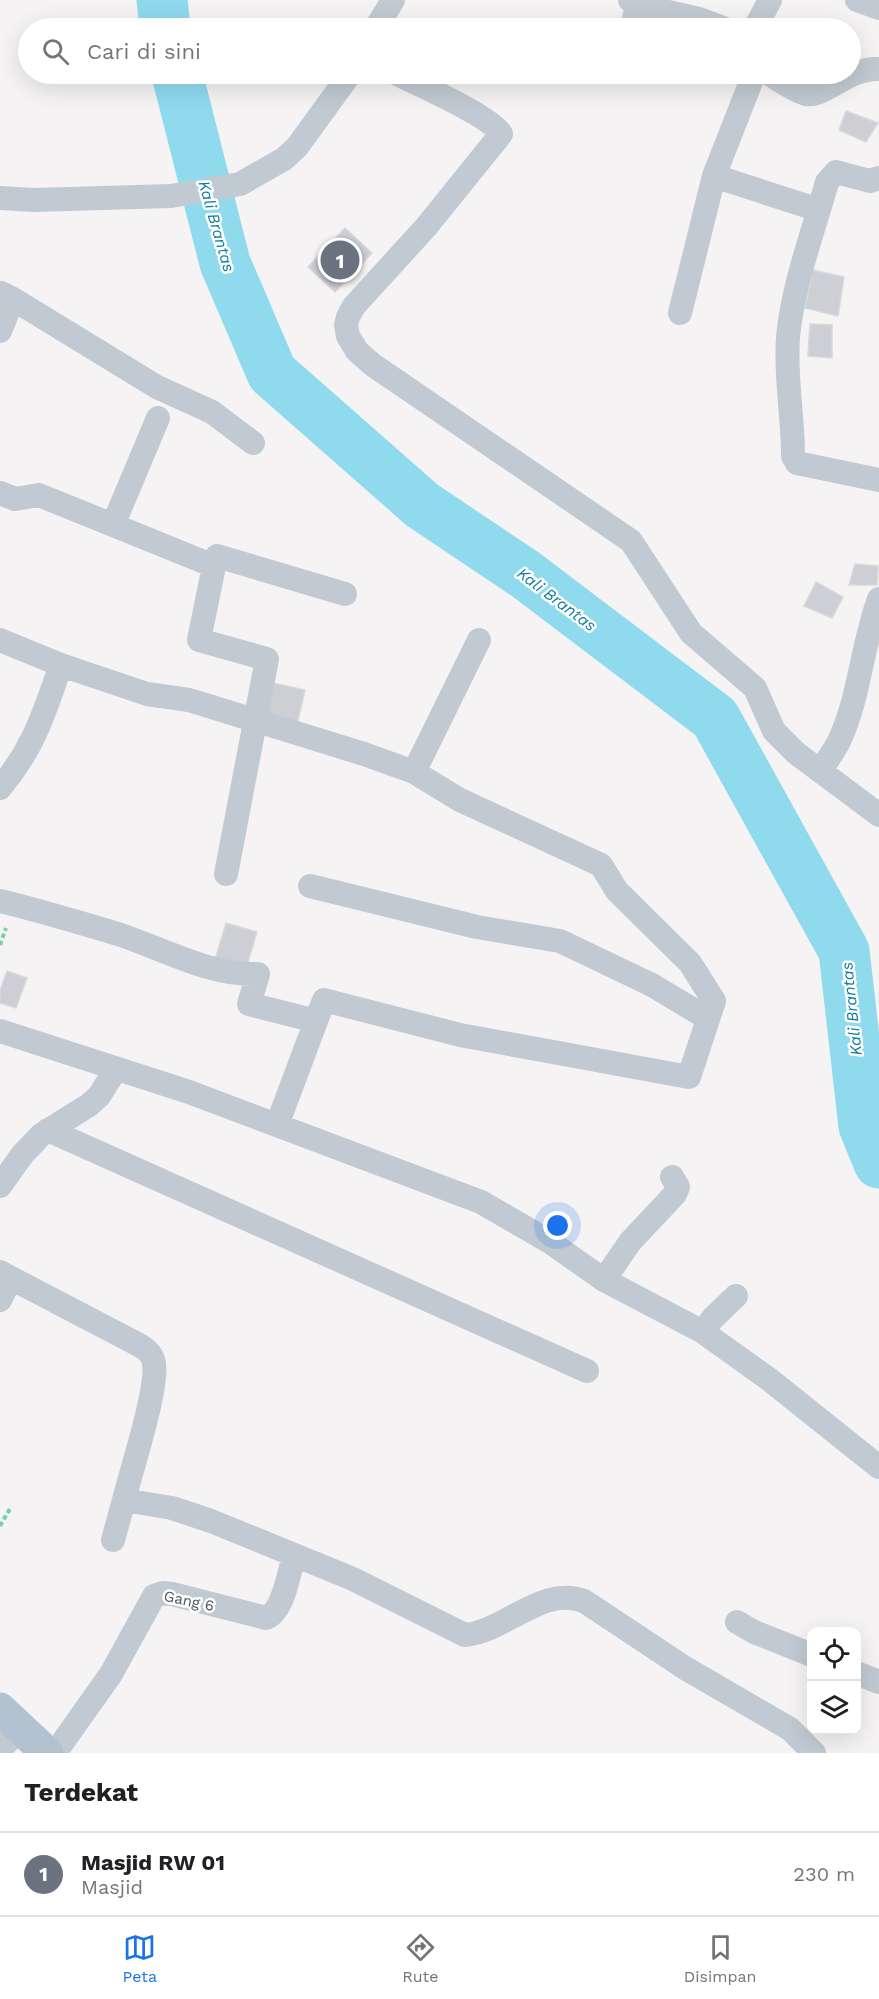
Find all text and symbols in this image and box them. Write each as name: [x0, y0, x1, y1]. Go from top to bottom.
search box: [18, 18, 861, 84]
icon: search: [39, 35, 72, 68]
text: Cari di sini: [87, 39, 201, 64]
water label: Kali Brantas: [194, 178, 239, 274]
pin: 1: [320, 238, 360, 282]
water label: Kali Brantas: [514, 564, 600, 635]
water label: Kali Brantas: [837, 961, 866, 1057]
your location: [543, 1211, 572, 1240]
street label: Gang 6: [162, 1587, 216, 1615]
map controls: [807, 1627, 861, 1735]
button: locate: [807, 1627, 861, 1681]
button: layers: [807, 1681, 861, 1735]
text: Terdekat: [24, 1777, 138, 1807]
text: Masjid RW 01: [81, 1850, 225, 1875]
text: 1: [39, 1862, 48, 1886]
text: 230 m: [793, 1862, 855, 1886]
text: Masjid: [81, 1875, 143, 1899]
tab: Peta: [123, 1931, 157, 1986]
tab: Rute: [402, 1931, 439, 1986]
tab: Disimpan: [684, 1931, 756, 1986]

